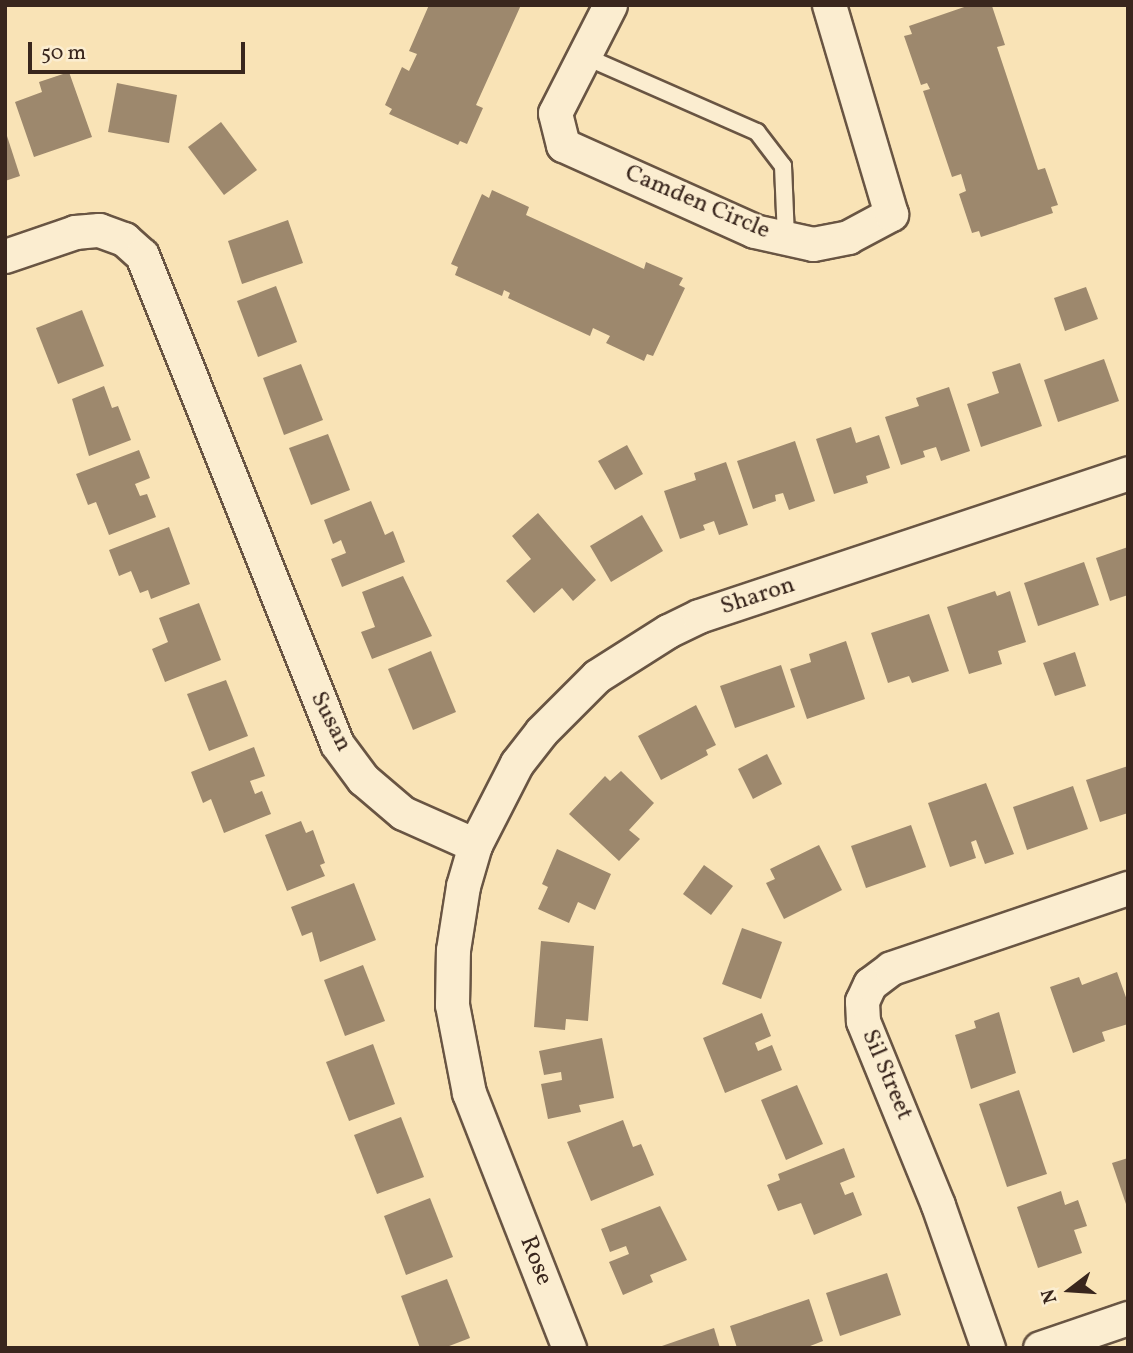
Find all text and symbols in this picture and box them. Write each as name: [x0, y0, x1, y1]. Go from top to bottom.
scale bar: [32, 28, 248, 72]
text: 50 m: [41, 39, 86, 68]
street label: Camden Circle: [620, 160, 774, 246]
street label: Sharon: [717, 571, 799, 623]
street label: Susan: [303, 687, 357, 757]
street label: Sil Street: [854, 1025, 918, 1125]
street label: Rose: [512, 1232, 558, 1290]
north arrow: [1035, 1255, 1105, 1325]
text: N: [1035, 1286, 1064, 1307]

